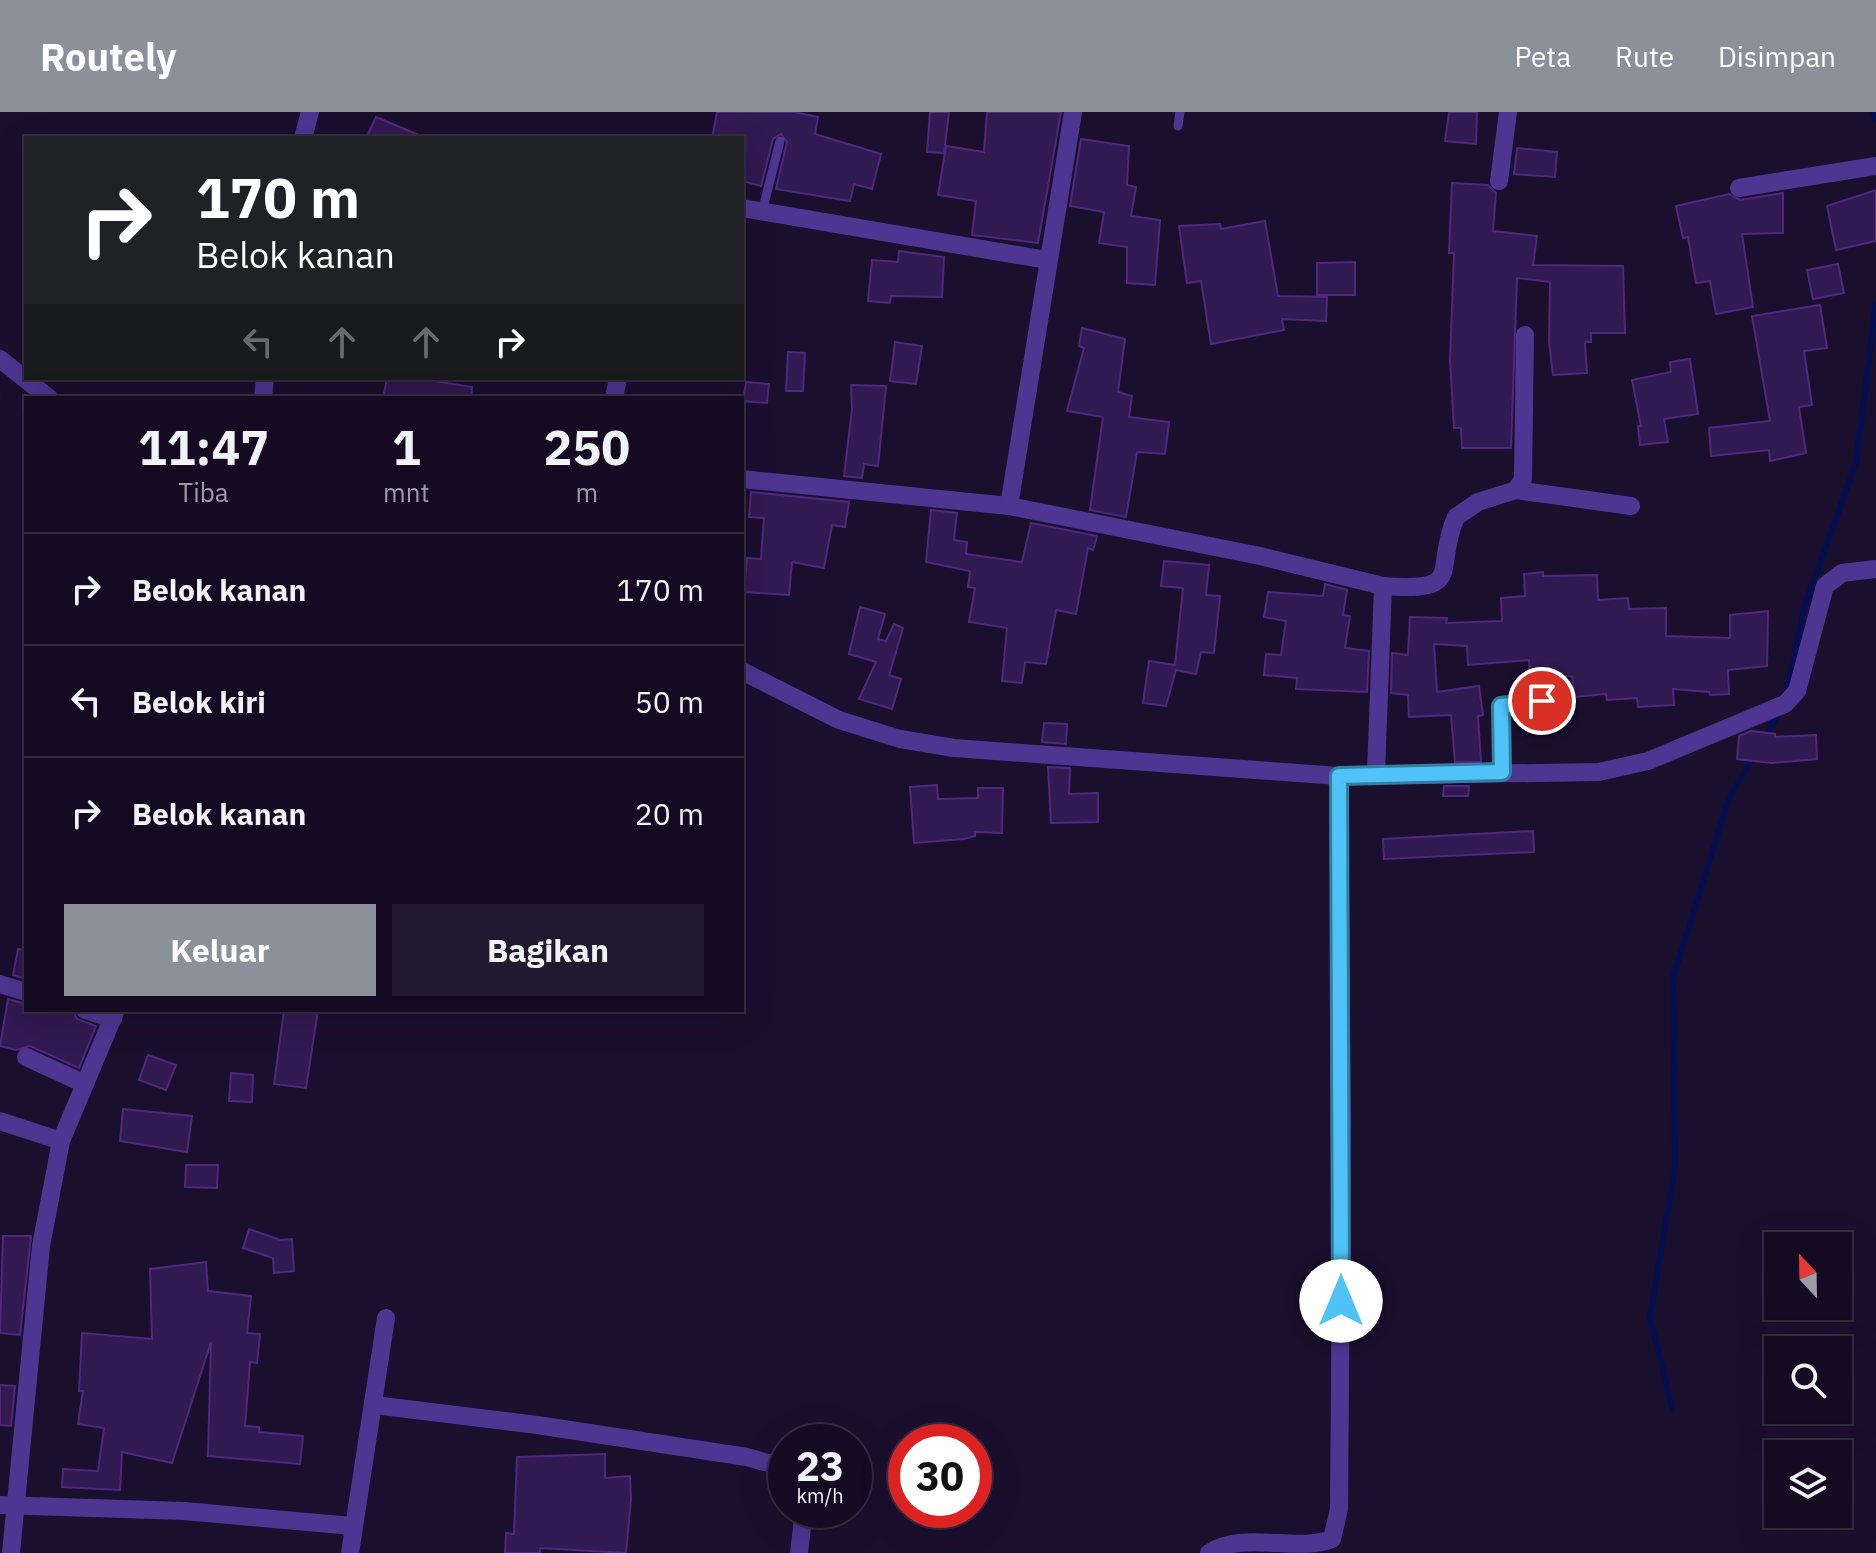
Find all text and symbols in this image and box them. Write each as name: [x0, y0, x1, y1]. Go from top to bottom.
text: Routely: [40, 32, 176, 81]
text: Peta: [1515, 38, 1571, 75]
text: Rute: [1615, 38, 1674, 75]
text: Disimpan: [1718, 38, 1836, 75]
text: 170 m: [196, 161, 360, 233]
icon: right: [64, 168, 168, 272]
text: Belok kanan: [196, 231, 395, 278]
icon: left: [236, 320, 280, 364]
icon: ahead: [320, 320, 364, 364]
icon: ahead: [404, 320, 448, 364]
icon: right: [488, 320, 532, 364]
text: 11:47: [138, 416, 269, 478]
text: 1: [392, 416, 421, 478]
text: 250: [544, 416, 630, 478]
text: Tiba: [178, 475, 229, 509]
text: mnt: [383, 475, 430, 509]
text: m: [575, 475, 598, 509]
icon: right: [64, 567, 108, 611]
text: Belok kanan: [132, 570, 306, 609]
text: 170 m: [617, 570, 704, 609]
pin: [1508, 667, 1576, 735]
icon: left: [64, 679, 108, 723]
icon: arrive: [1520, 679, 1564, 723]
text: Belok kiri: [132, 682, 266, 721]
text: 50 m: [635, 682, 704, 721]
icon: right: [64, 791, 108, 835]
text: Belok kanan: [132, 794, 306, 833]
text: 20 m: [635, 794, 704, 833]
button: Keluar: [64, 904, 376, 996]
button: Bagikan: [392, 904, 704, 996]
north arrow: [1764, 1232, 1852, 1320]
map controls: [1764, 1232, 1852, 1528]
position arrow: [1299, 1259, 1383, 1343]
button: search: [1764, 1336, 1852, 1424]
speed limit sign: 30: [888, 1424, 992, 1528]
text: 23: [796, 1440, 844, 1492]
button: layers: [1764, 1440, 1852, 1528]
text: km/h: [796, 1482, 844, 1509]

